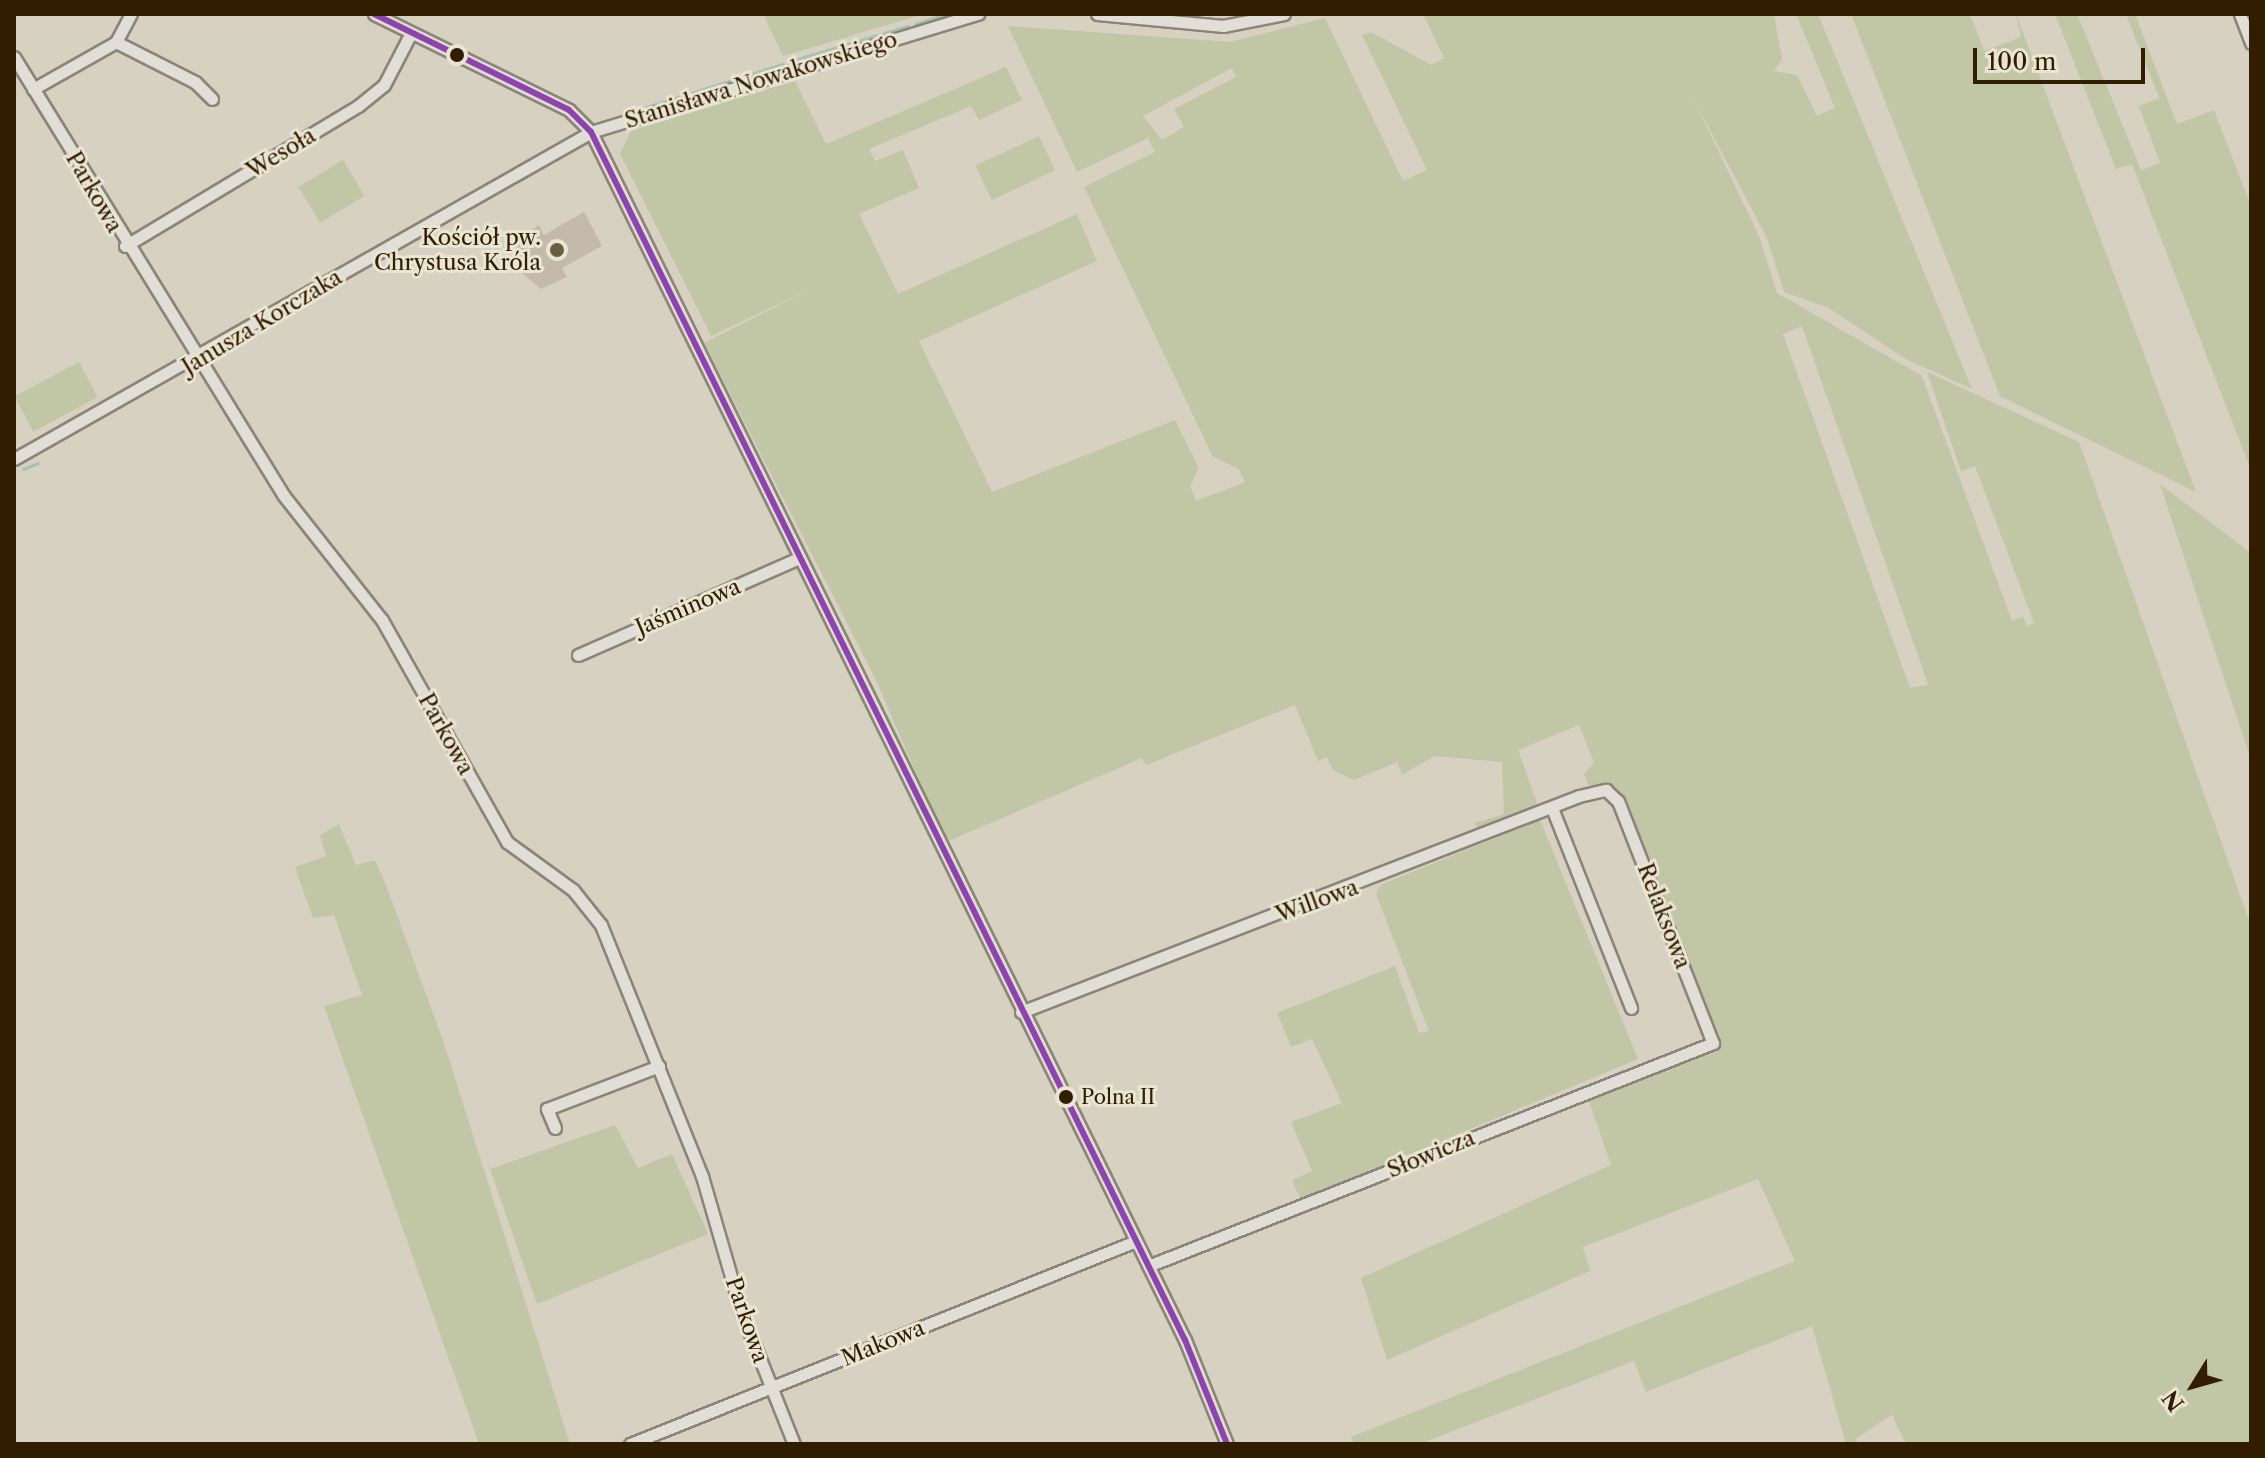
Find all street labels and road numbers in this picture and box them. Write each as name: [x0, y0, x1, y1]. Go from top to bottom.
street label: Stanisława Nowakowskiego: [621, 26, 901, 134]
street label: Wesoła: [242, 122, 320, 184]
street label: Parkowa: [60, 147, 128, 237]
street label: Janusza Korczaka: [177, 264, 347, 380]
street label: Jaśminowa: [631, 573, 745, 641]
street label: Parkowa: [413, 689, 479, 779]
street label: Relaksowa: [1632, 860, 1696, 972]
street label: Willowa: [1272, 874, 1362, 928]
street label: Słowicza: [1383, 1125, 1479, 1183]
street label: Parkowa: [720, 1274, 774, 1366]
street label: Makowa: [837, 1314, 929, 1372]

